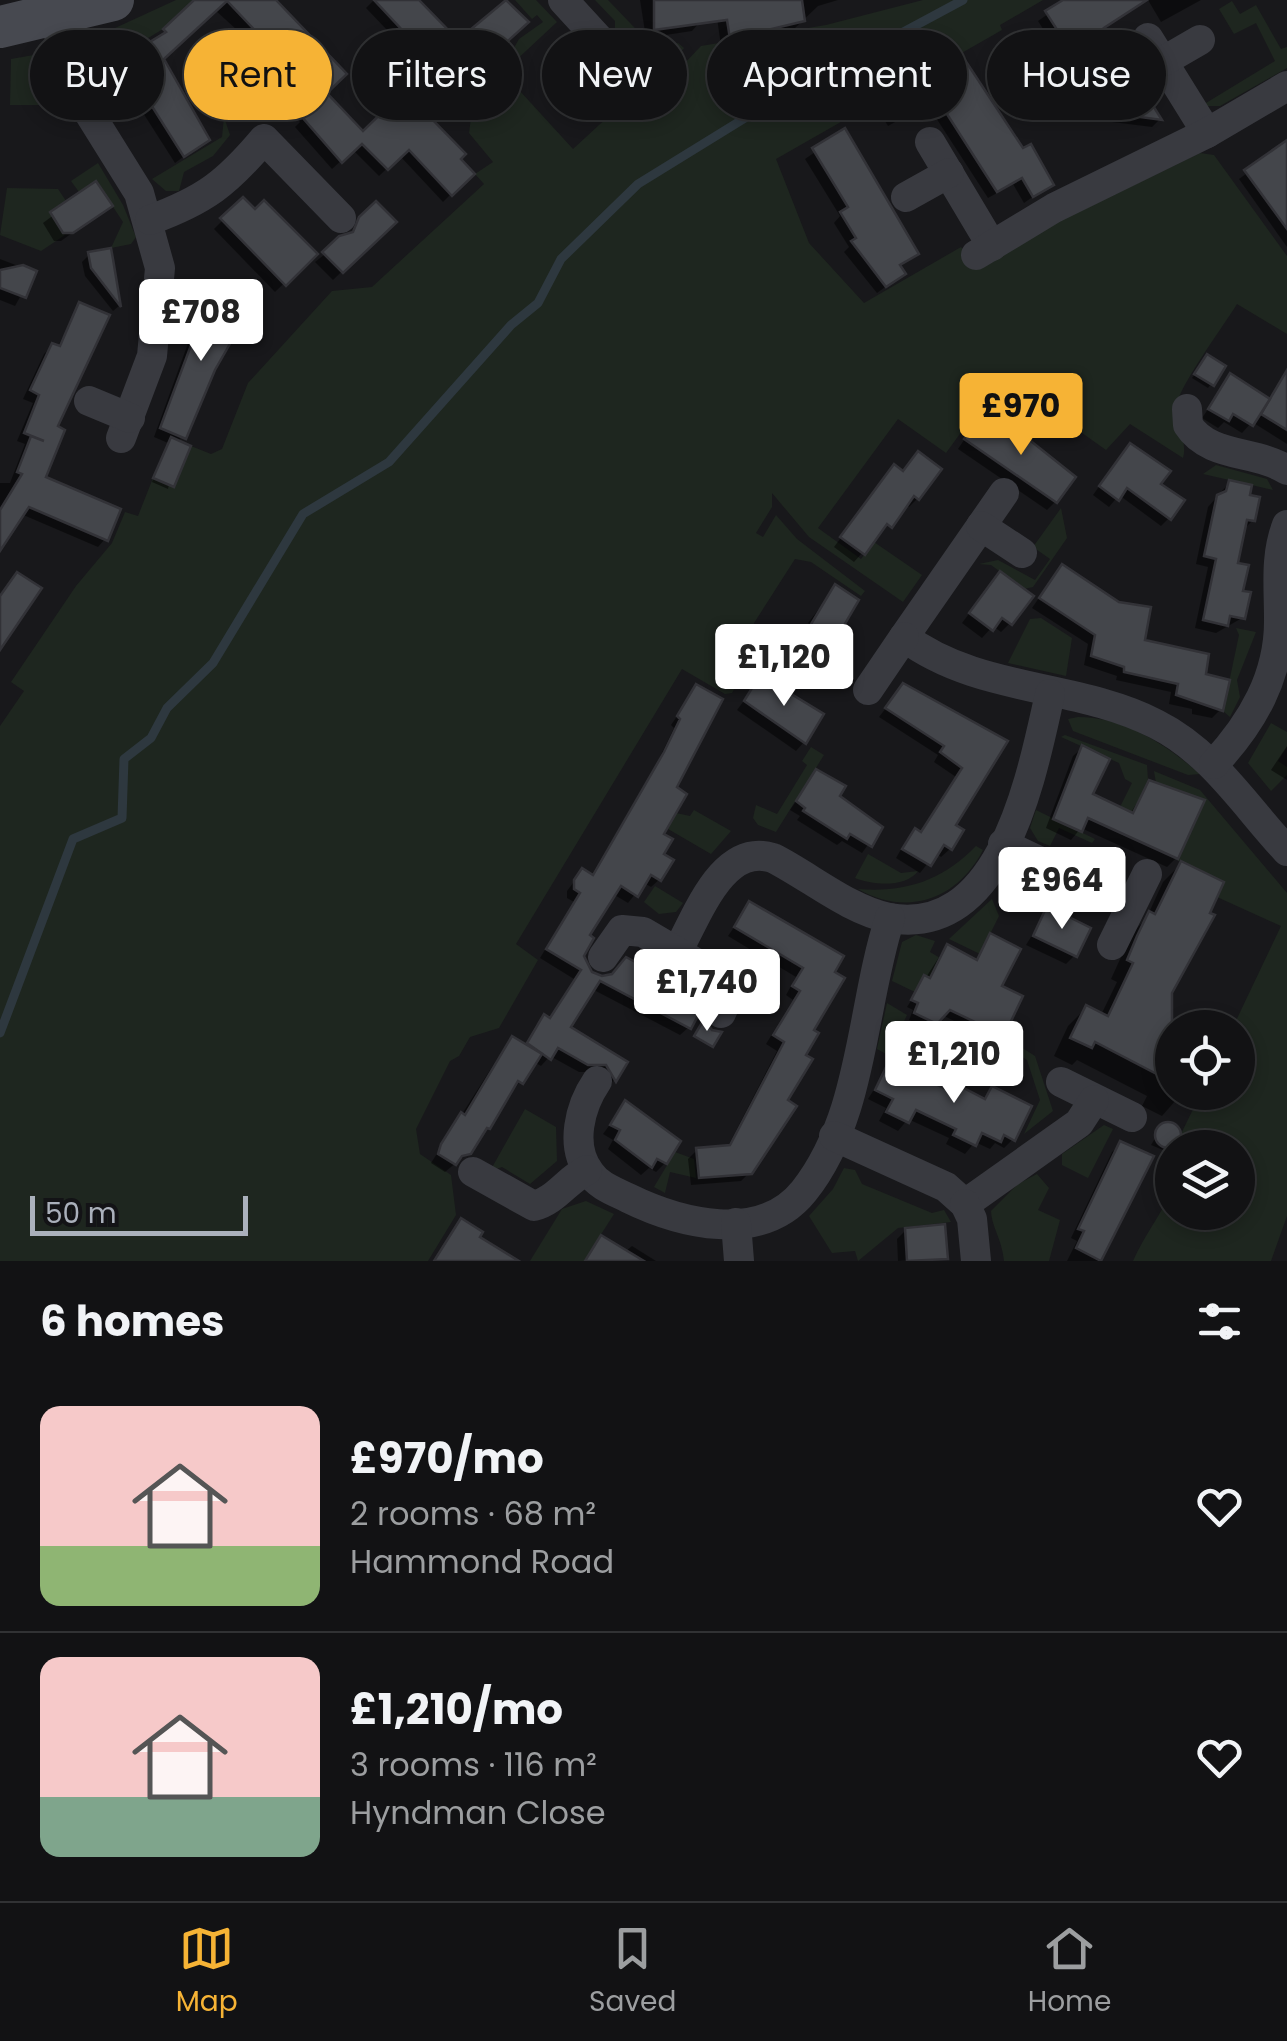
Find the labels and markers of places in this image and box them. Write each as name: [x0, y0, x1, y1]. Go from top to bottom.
pin: £708: [142, 279, 260, 364]
pin: £970: [962, 373, 1080, 458]
pin: £1,120: [703, 624, 865, 709]
pin: £964: [1003, 847, 1121, 932]
pin: £1,740: [626, 949, 788, 1034]
pin: £1,210: [873, 1021, 1035, 1106]

